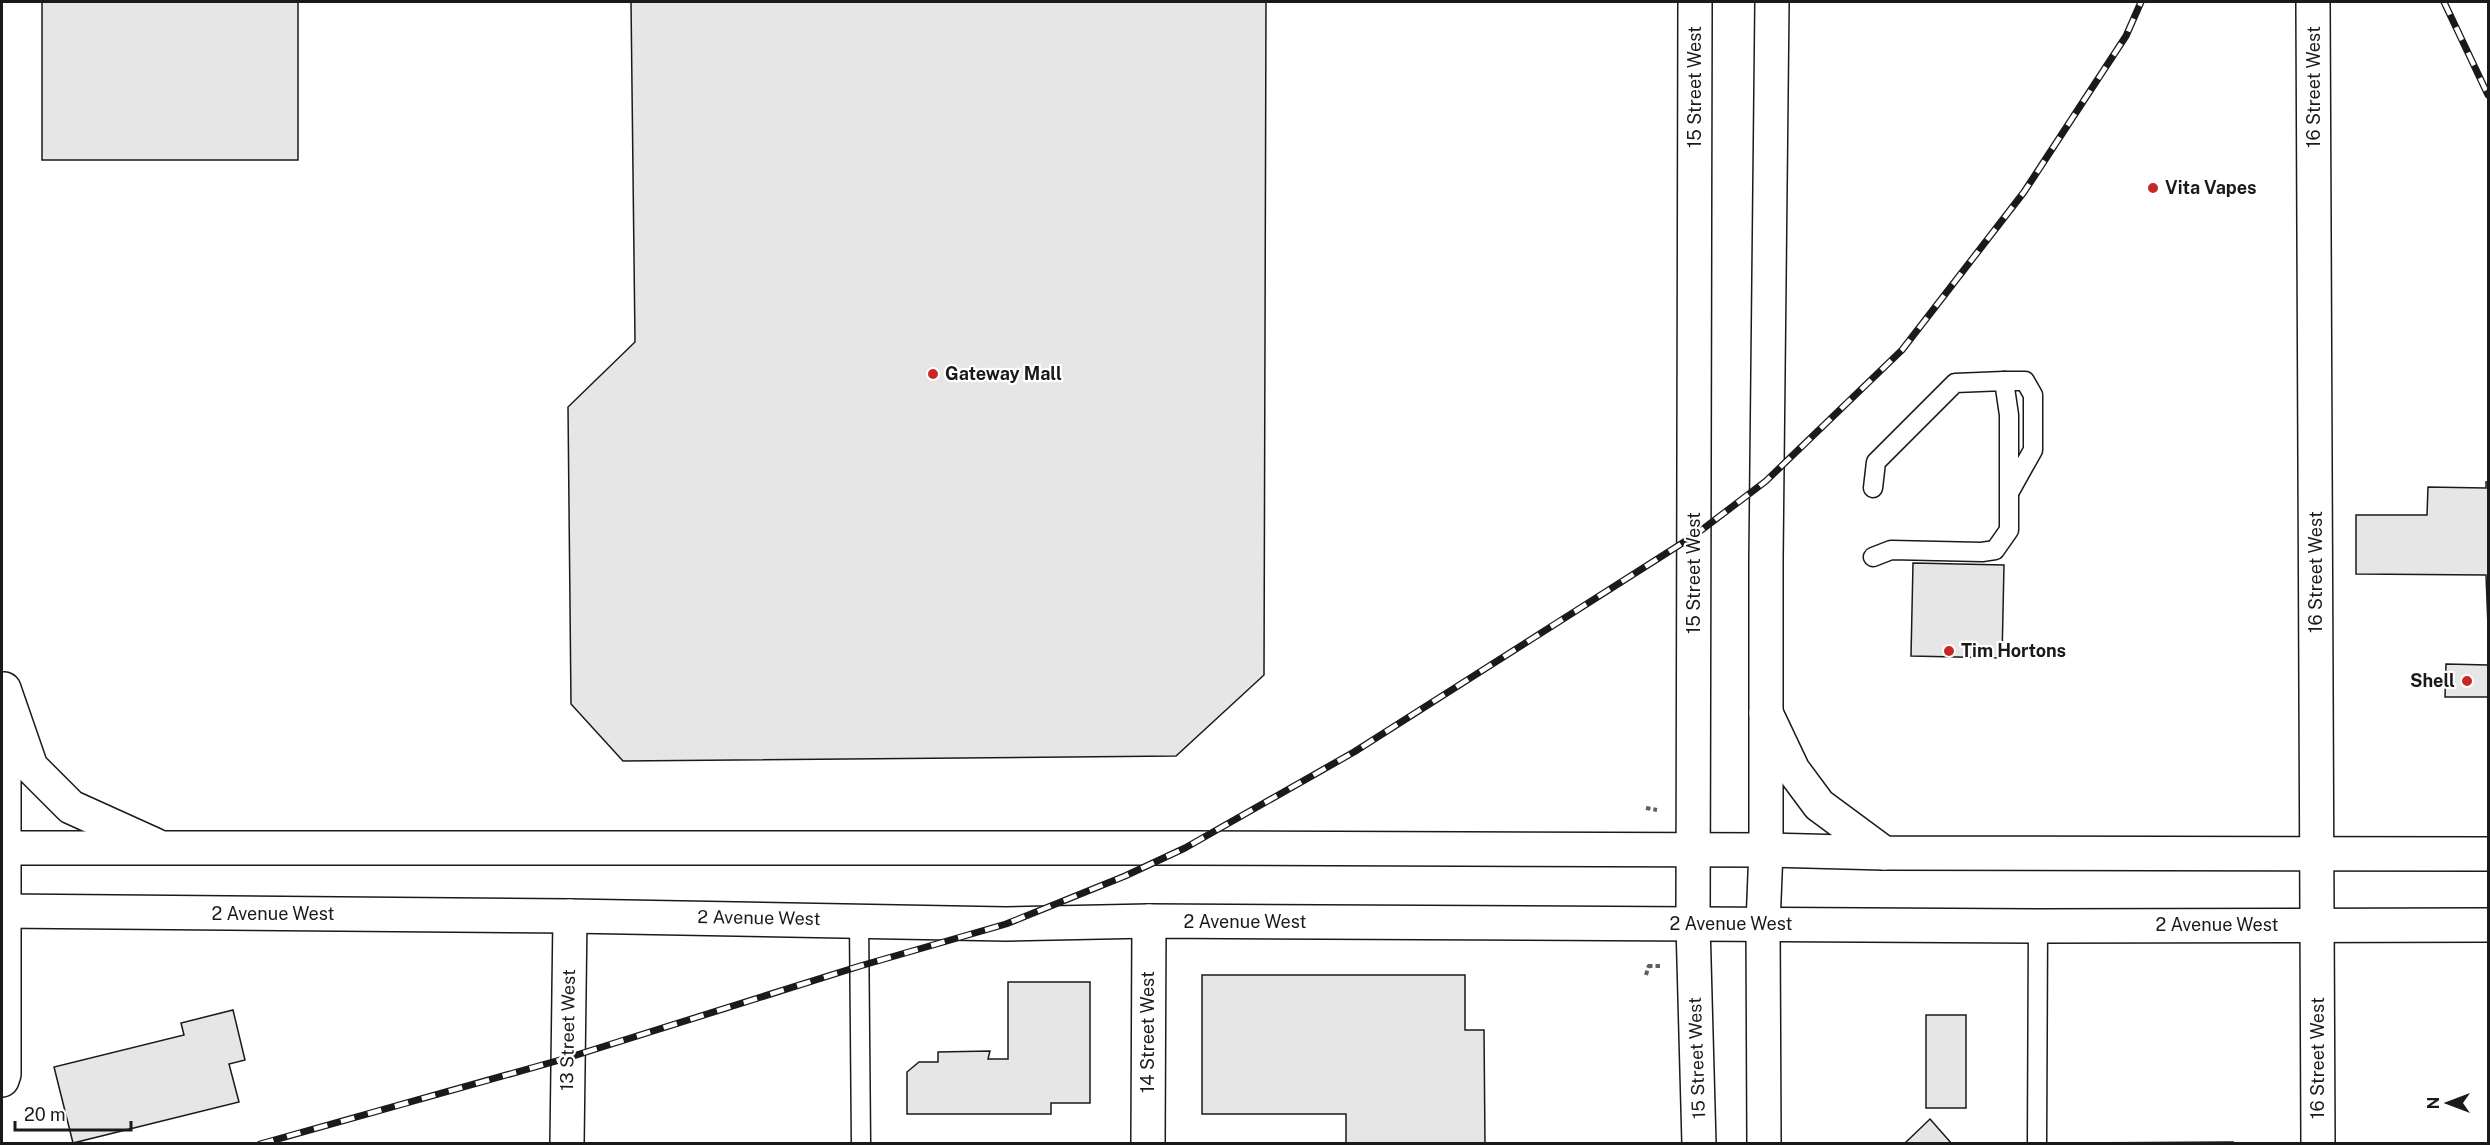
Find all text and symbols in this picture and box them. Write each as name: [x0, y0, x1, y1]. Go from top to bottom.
street label: 15 Street West: [1684, 26, 1705, 148]
street label: 16 Street West: [2303, 26, 2324, 148]
place label: Vita Vapes: [2165, 177, 2257, 198]
marker: Vita Vapes: [2146, 181, 2160, 195]
place label: Gateway Mall: [945, 363, 1062, 384]
marker: Gateway Mall: [926, 367, 940, 381]
street label: 16 Street West: [2305, 511, 2326, 633]
street label: 15 Street West: [1683, 512, 1704, 634]
place label: Tim Hortons: [1961, 640, 2066, 661]
marker: Tim Hortons: [1942, 644, 1956, 658]
place label: Shell: [2410, 670, 2455, 691]
marker: Shell: [2460, 674, 2474, 688]
street label: 2 Avenue West: [211, 903, 335, 924]
street label: 2 Avenue West: [697, 906, 821, 929]
street label: 2 Avenue West: [1183, 911, 1307, 932]
street label: 2 Avenue West: [1669, 913, 1793, 934]
street label: 2 Avenue West: [2155, 914, 2279, 935]
street label: 13 Street West: [556, 969, 579, 1091]
street label: 14 Street West: [1137, 971, 1158, 1093]
street label: 15 Street West: [1684, 997, 1709, 1119]
street label: 16 Street West: [2307, 997, 2328, 1119]
north arrow: [2418, 1073, 2478, 1133]
scale bar: [15, 1094, 130, 1132]
text: N: [2424, 1097, 2443, 1109]
text: 20 m: [24, 1104, 66, 1125]

